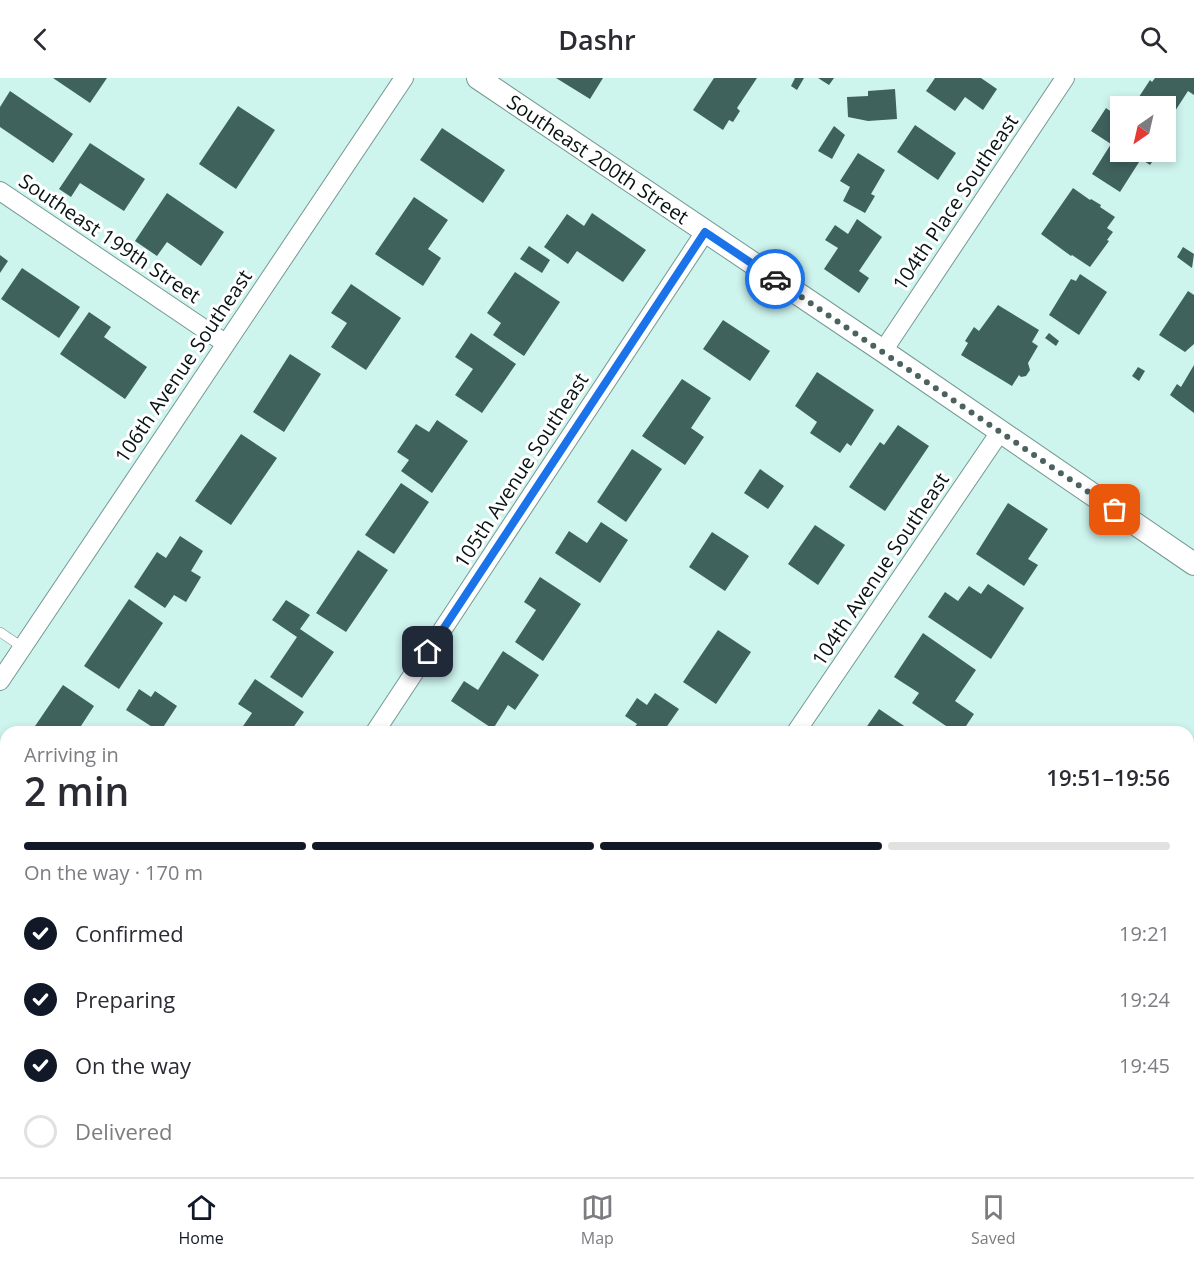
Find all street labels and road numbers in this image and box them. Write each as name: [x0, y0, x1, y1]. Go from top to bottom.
street label: Southeast 200th Street: [502, 88, 694, 230]
street label: 104th Place Southeast: [886, 109, 1024, 295]
street label: Southeast 199th Street: [14, 167, 206, 309]
street label: 106th Avenue Southeast: [108, 264, 258, 468]
street label: 105th Avenue Southeast: [448, 367, 594, 573]
street label: 104th Avenue Southeast: [805, 467, 955, 671]

